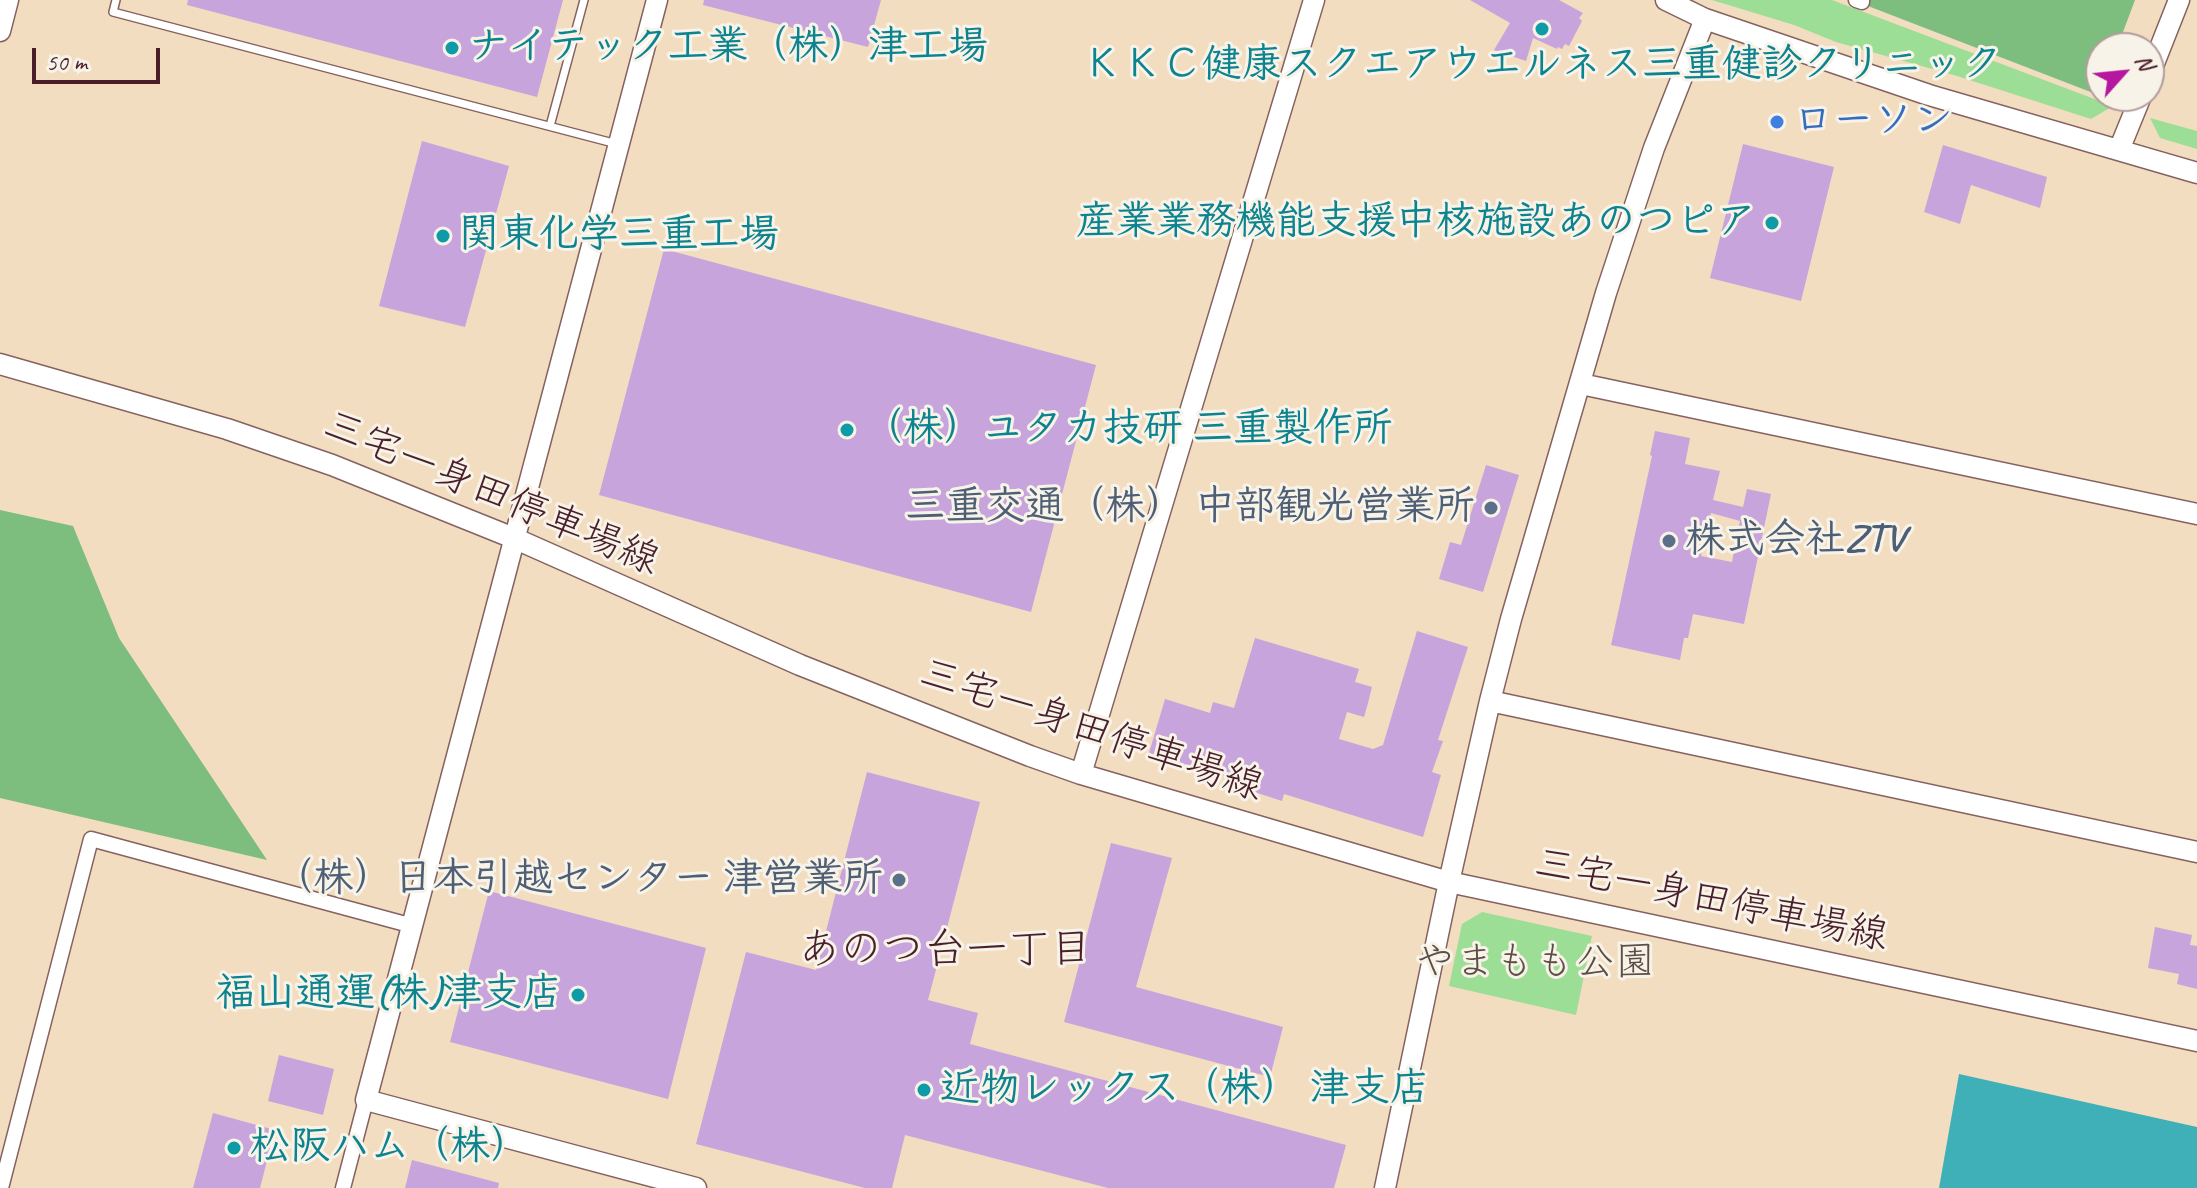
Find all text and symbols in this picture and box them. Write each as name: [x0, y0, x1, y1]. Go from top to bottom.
marker: ＫＫＣ健康スクエアウエルネス三重健診クリニック: [1533, 20, 1551, 38]
place label: ナイテック工業（株）津工場: [468, 24, 988, 72]
scale bar: [36, 32, 164, 82]
north arrow: [2085, 32, 2165, 112]
marker: ナイテック工業（株）津工場: [443, 39, 461, 57]
place label: ＫＫＣ健康スクエアウエルネス三重健診クリニック: [1082, 42, 2002, 90]
text: 50 m: [46, 47, 87, 77]
text: N: [2129, 50, 2160, 74]
place label: ローソン: [1793, 98, 1953, 146]
marker: ローソン: [1768, 113, 1786, 131]
place label: 産業業務機能支援中核施設あのつピア: [1076, 199, 1756, 247]
place label: 関東化学三重工場: [459, 212, 779, 260]
marker: 産業業務機能支援中核施設あのつピア: [1763, 214, 1781, 232]
marker: 関東化学三重工場: [434, 227, 452, 245]
street label: 三宅一身田停車場線: [316, 402, 666, 586]
place label: （株）ユタカ技研 三重製作所: [863, 406, 1393, 454]
marker: （株）ユタカ技研 三重製作所: [838, 421, 856, 439]
place label: 三重交通（株） 中部観光営業所: [905, 484, 1475, 532]
marker: 三重交通（株） 中部観光営業所: [1482, 499, 1500, 517]
place label: 株式会社ZTV: [1685, 517, 1904, 565]
marker: 株式会社ZTV: [1660, 532, 1678, 550]
street label: 三宅一身田停車場線: [913, 650, 1269, 812]
street label: 三宅一身田停車場線: [1530, 840, 1892, 962]
place label: （株）日本引越センター 津営業所: [273, 856, 883, 904]
marker: （株）日本引越センター 津営業所: [890, 871, 908, 889]
district label: あのつ台一丁目: [798, 926, 1092, 976]
park label: やまもも公園: [1415, 940, 1655, 988]
place label: 福山通運(株)津支店: [216, 971, 562, 1019]
marker: 福山通運(株)津支店: [569, 986, 587, 1004]
place label: 近物レックス（株） 津支店: [940, 1066, 1430, 1114]
marker: 近物レックス（株） 津支店: [915, 1081, 933, 1099]
place label: 松阪ハム（株）: [250, 1124, 530, 1172]
marker: 松阪ハム（株）: [225, 1139, 243, 1157]

